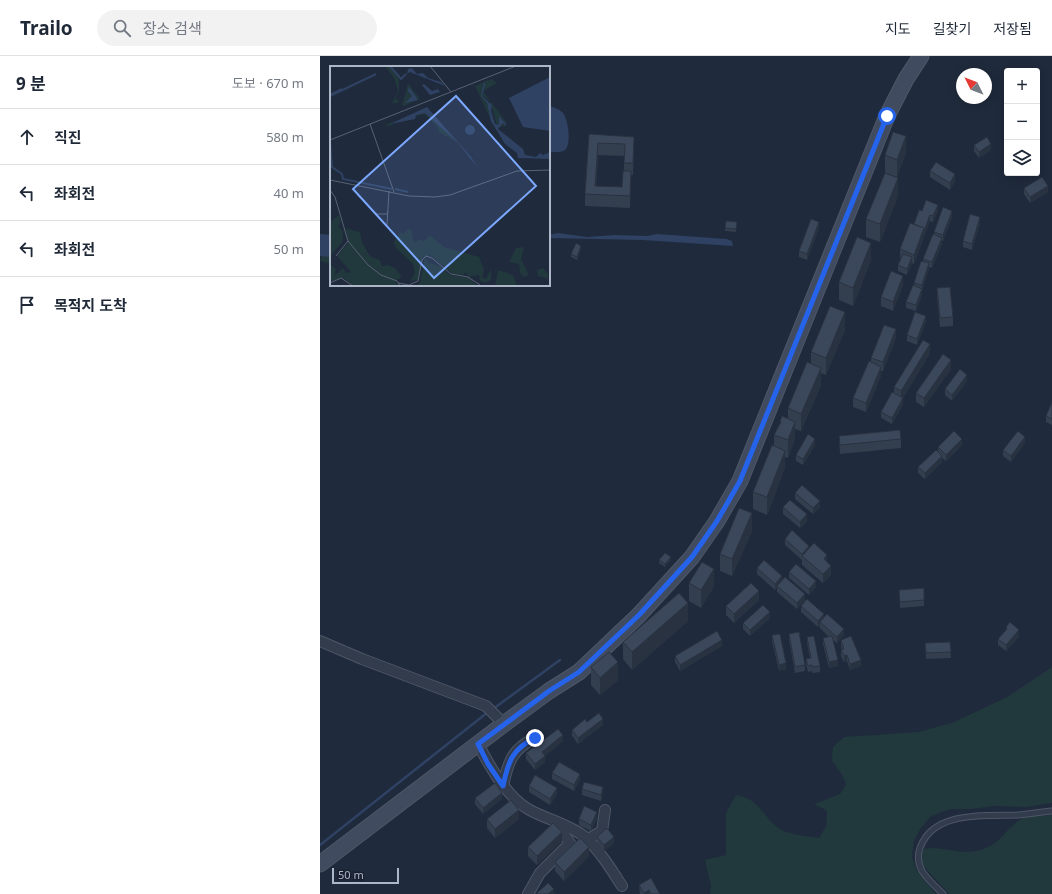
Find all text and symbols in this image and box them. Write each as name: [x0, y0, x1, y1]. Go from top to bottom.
search box: [97, 10, 377, 46]
text: Trailo: [20, 15, 73, 41]
icon: search: [111, 17, 133, 39]
text: 장소 검색: [143, 18, 202, 38]
text: 지도: [885, 19, 911, 38]
text: 길찾기: [933, 19, 971, 38]
text: 저장됨: [993, 19, 1032, 38]
inset map: [330, 66, 550, 286]
north arrow: [956, 68, 992, 104]
map controls: [1004, 68, 1040, 176]
button: +: [1004, 68, 1040, 104]
text: 9 분: [16, 72, 46, 95]
text: 도보 · 670 m: [232, 74, 304, 92]
button: −: [1004, 104, 1040, 140]
route start: [878, 107, 896, 125]
icon: ahead: [16, 126, 38, 148]
text: 직진: [54, 127, 82, 147]
text: 580 m: [266, 128, 304, 146]
button: layers: [1004, 140, 1040, 176]
icon: left: [16, 182, 38, 204]
text: 좌회전: [54, 183, 95, 203]
text: 40 m: [274, 184, 304, 202]
icon: left: [16, 238, 38, 260]
text: 좌회전: [54, 239, 95, 259]
text: 50 m: [274, 240, 304, 258]
icon: arrive: [16, 294, 38, 316]
text: 목적지 도착: [54, 295, 127, 315]
route end: [526, 729, 544, 747]
scale bar: [332, 866, 399, 885]
text: 50 m: [338, 867, 364, 882]

